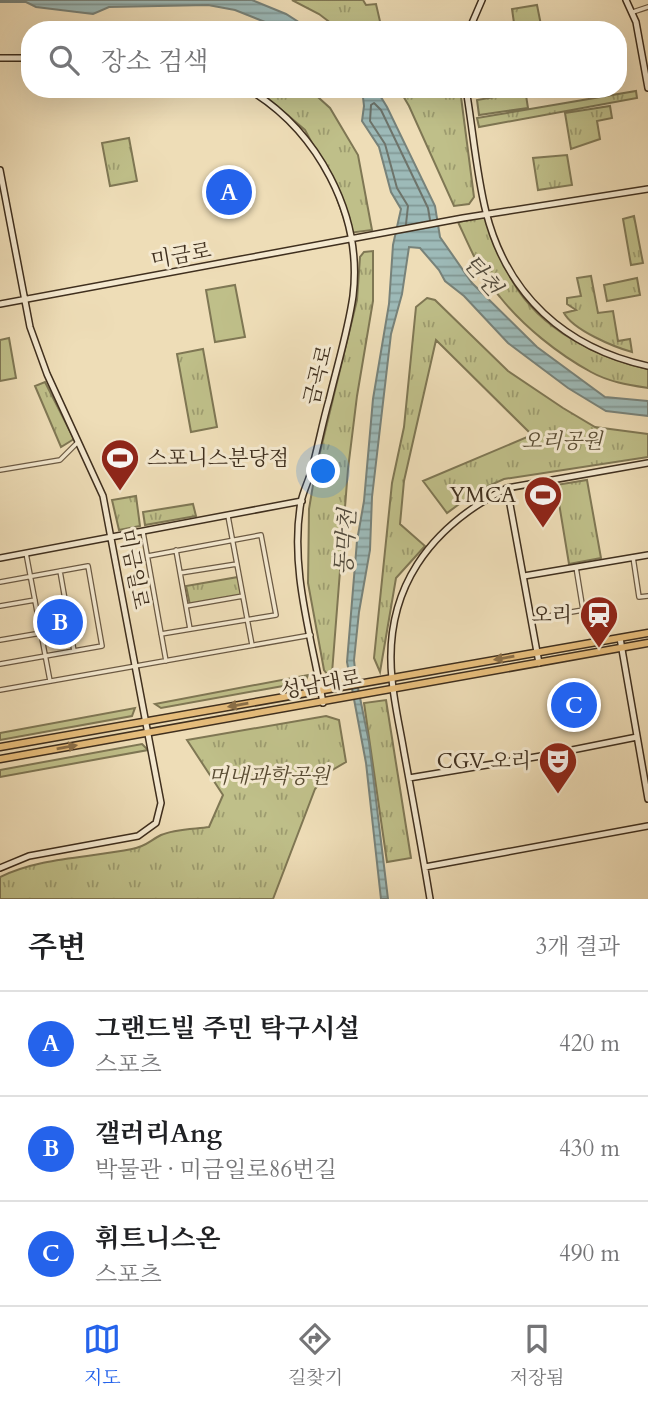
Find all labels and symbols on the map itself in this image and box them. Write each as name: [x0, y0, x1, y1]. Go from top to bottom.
pin: A: [206, 166, 252, 218]
street label: 미금로: [149, 236, 214, 275]
water label: 탄천: [456, 248, 510, 304]
street label: 금곡로: [297, 342, 340, 408]
park label: 오리공원: [521, 427, 604, 456]
sports icon: 스포니스분당점: [99, 437, 141, 492]
place label: 스포니스분당점: [147, 444, 289, 473]
your location: [306, 454, 340, 488]
sports icon: YMCA: [522, 474, 564, 529]
place label: YMCA: [450, 481, 516, 510]
water label: 동막천: [328, 506, 363, 576]
street label: 미금일로: [112, 526, 155, 612]
station icon: 오리: [578, 594, 620, 649]
pin: B: [37, 596, 83, 648]
place label: 오리: [531, 601, 572, 630]
one-way arrow: [493, 653, 515, 664]
street label: 성남대로: [279, 663, 364, 706]
pin: C: [551, 679, 597, 731]
one-way arrow: [227, 700, 249, 711]
theatre icon: CGV 오리: [537, 740, 579, 795]
one-way arrow: [56, 742, 78, 753]
place label: CGV 오리: [437, 747, 531, 776]
park label: 머내과학공원: [208, 762, 332, 791]

